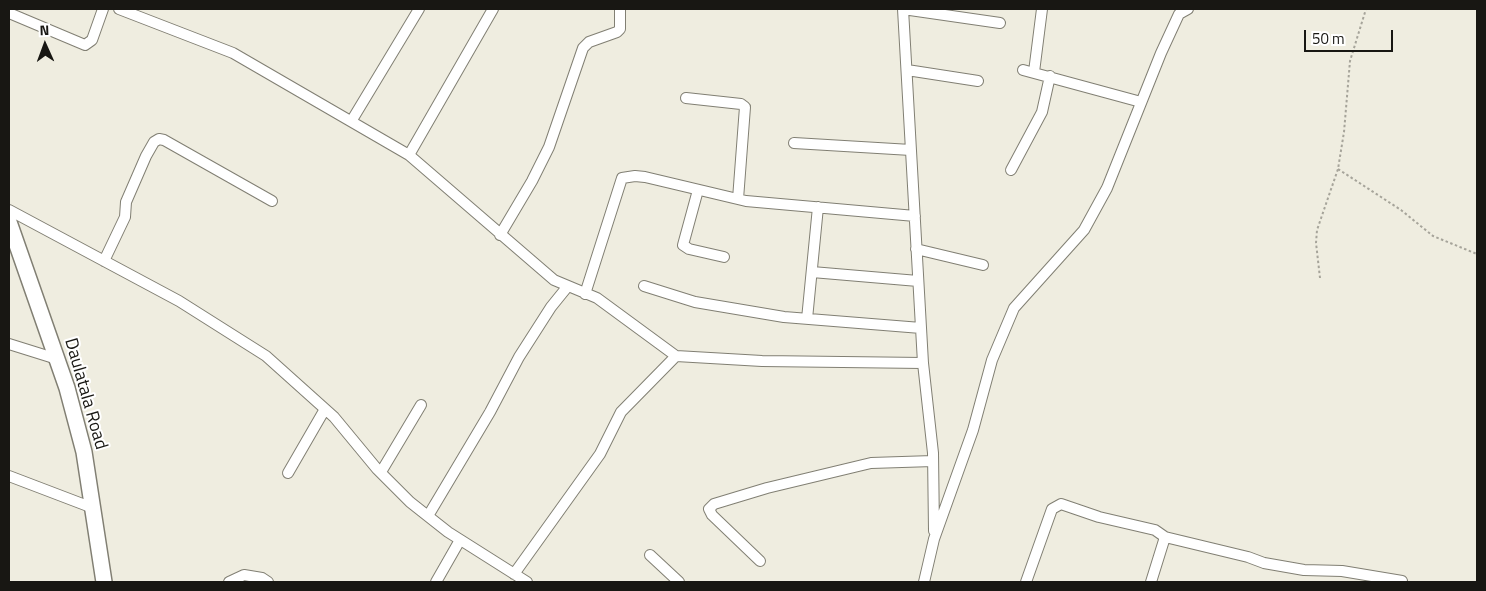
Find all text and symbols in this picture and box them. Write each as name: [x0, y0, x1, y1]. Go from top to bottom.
text: N: [39, 19, 50, 40]
north arrow: [20, 20, 70, 70]
scale bar: [1306, 20, 1395, 52]
text: 50 m: [1312, 27, 1345, 50]
street label: Daulatala Road: [59, 336, 111, 452]

